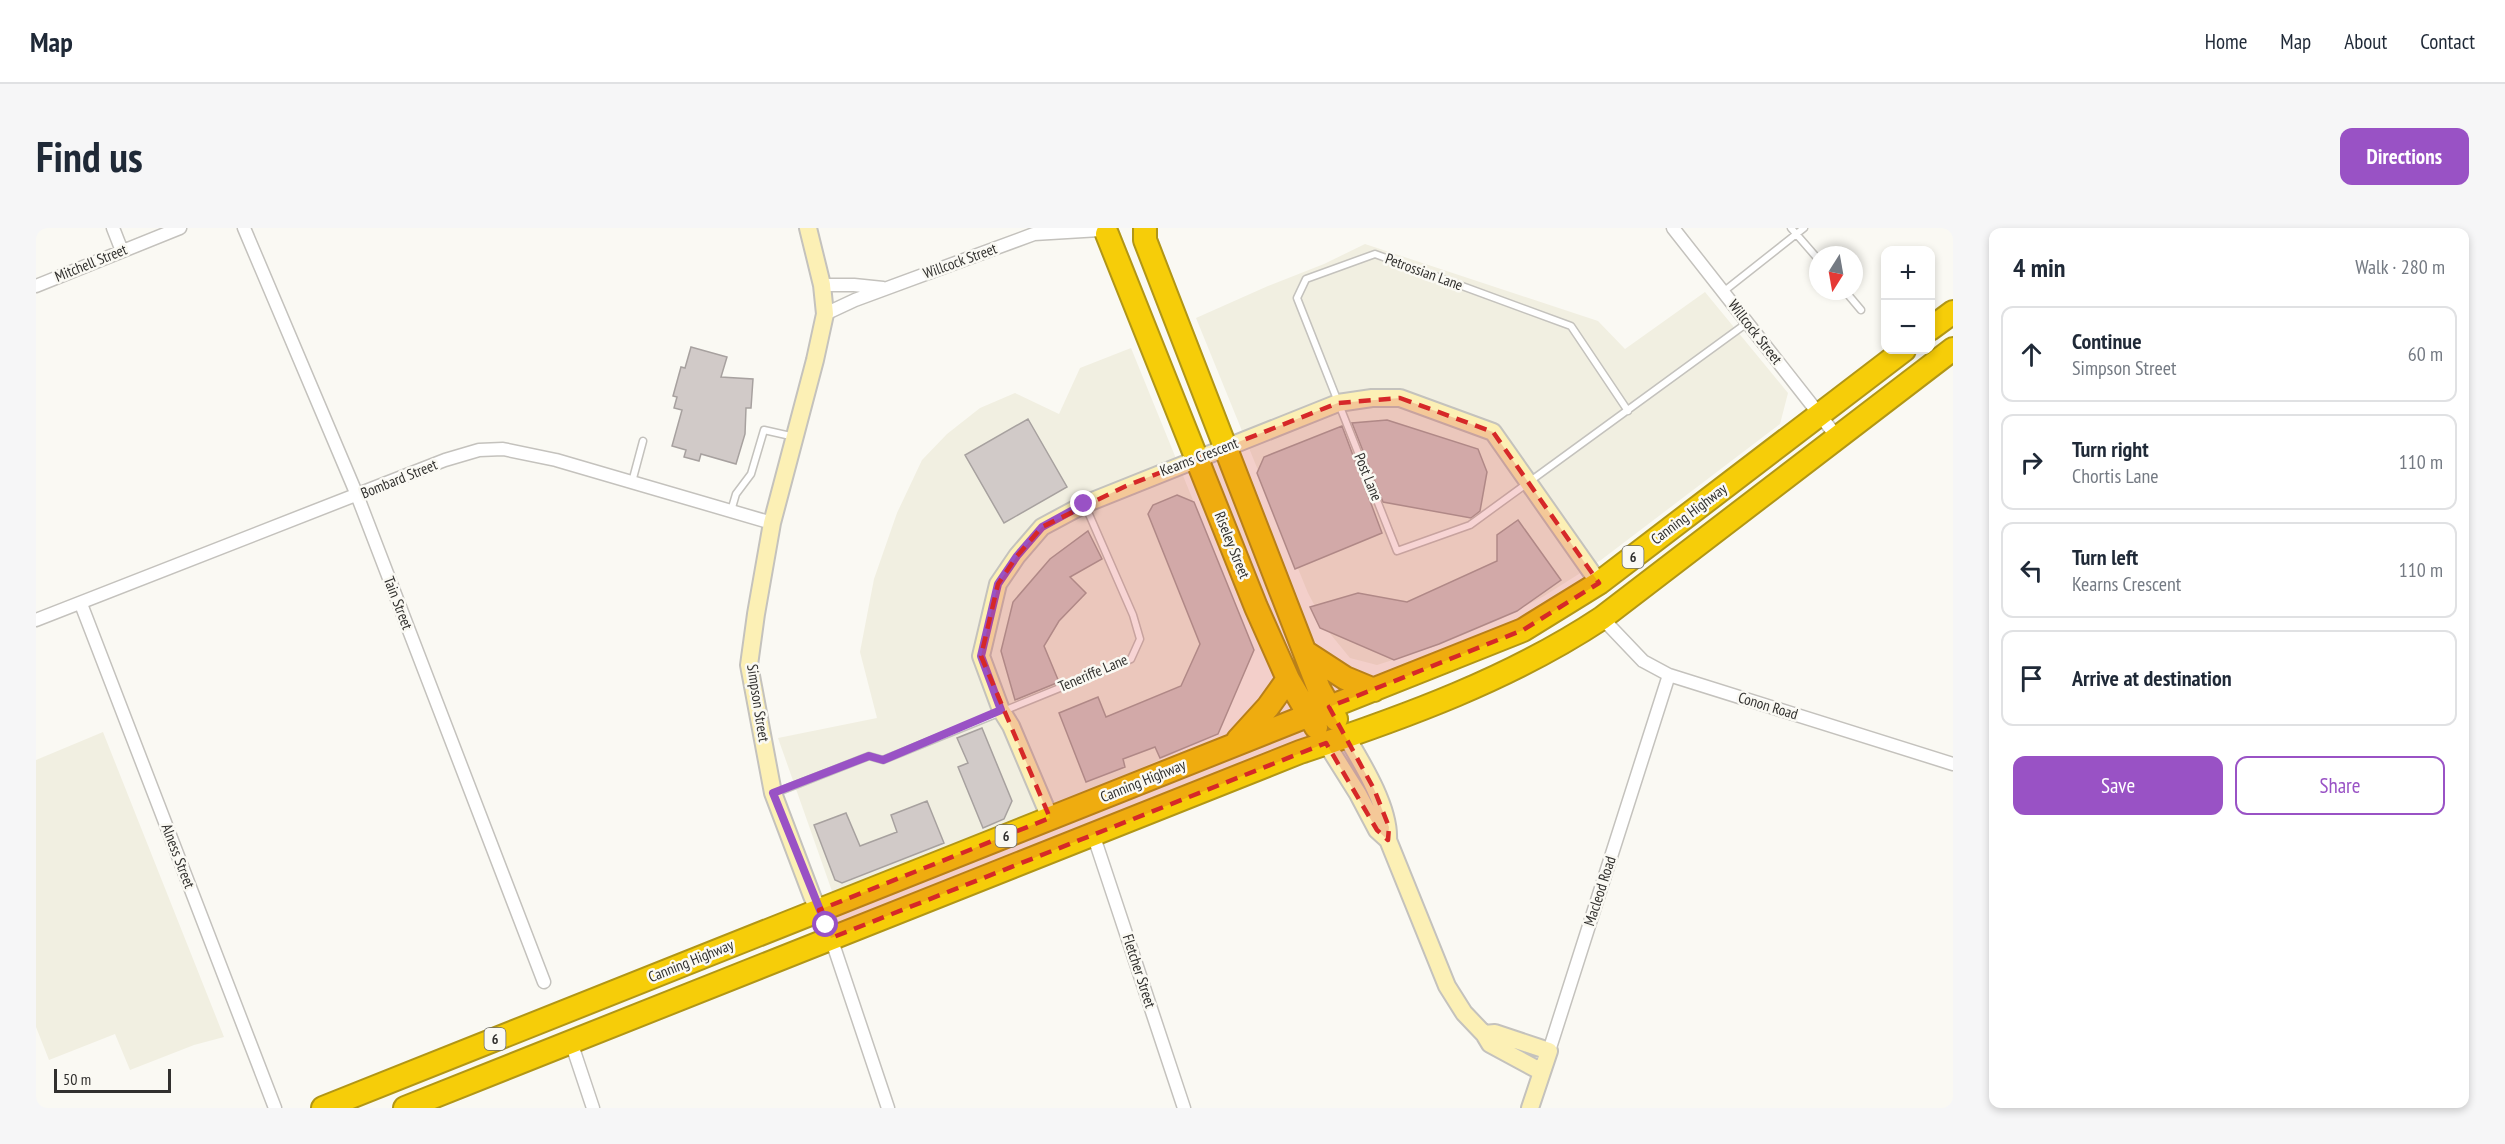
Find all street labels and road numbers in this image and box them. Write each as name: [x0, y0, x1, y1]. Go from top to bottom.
street label: Willcock Street: [920, 238, 999, 283]
street label: Mitchell Street: [52, 239, 130, 286]
street label: Petrossian Lane: [1383, 249, 1466, 294]
street label: Willcock Street: [1724, 296, 1787, 368]
street label: Kearns Crescent: [1157, 433, 1241, 480]
street label: Post Lane: [1350, 450, 1387, 504]
street label: Bombard Street: [358, 455, 440, 502]
street label: Canning Highway: [1647, 479, 1731, 548]
street label: Riseley Street: [1210, 509, 1254, 581]
road number: 6: [1622, 546, 1644, 568]
street label: Tain Street: [380, 574, 417, 632]
street label: Teneriffe Lane: [1055, 649, 1130, 696]
street label: Simpson Street: [743, 663, 774, 743]
street label: Conon Road: [1736, 687, 1800, 724]
street label: Canning Highway: [1097, 755, 1189, 806]
street label: Alness Street: [157, 821, 199, 891]
road number: 6: [996, 825, 1016, 847]
street label: Macleod Road: [1579, 854, 1620, 928]
street label: Fletcher Street: [1119, 932, 1160, 1010]
street label: Canning Highway: [645, 935, 737, 986]
road number: 6: [484, 1028, 506, 1050]

